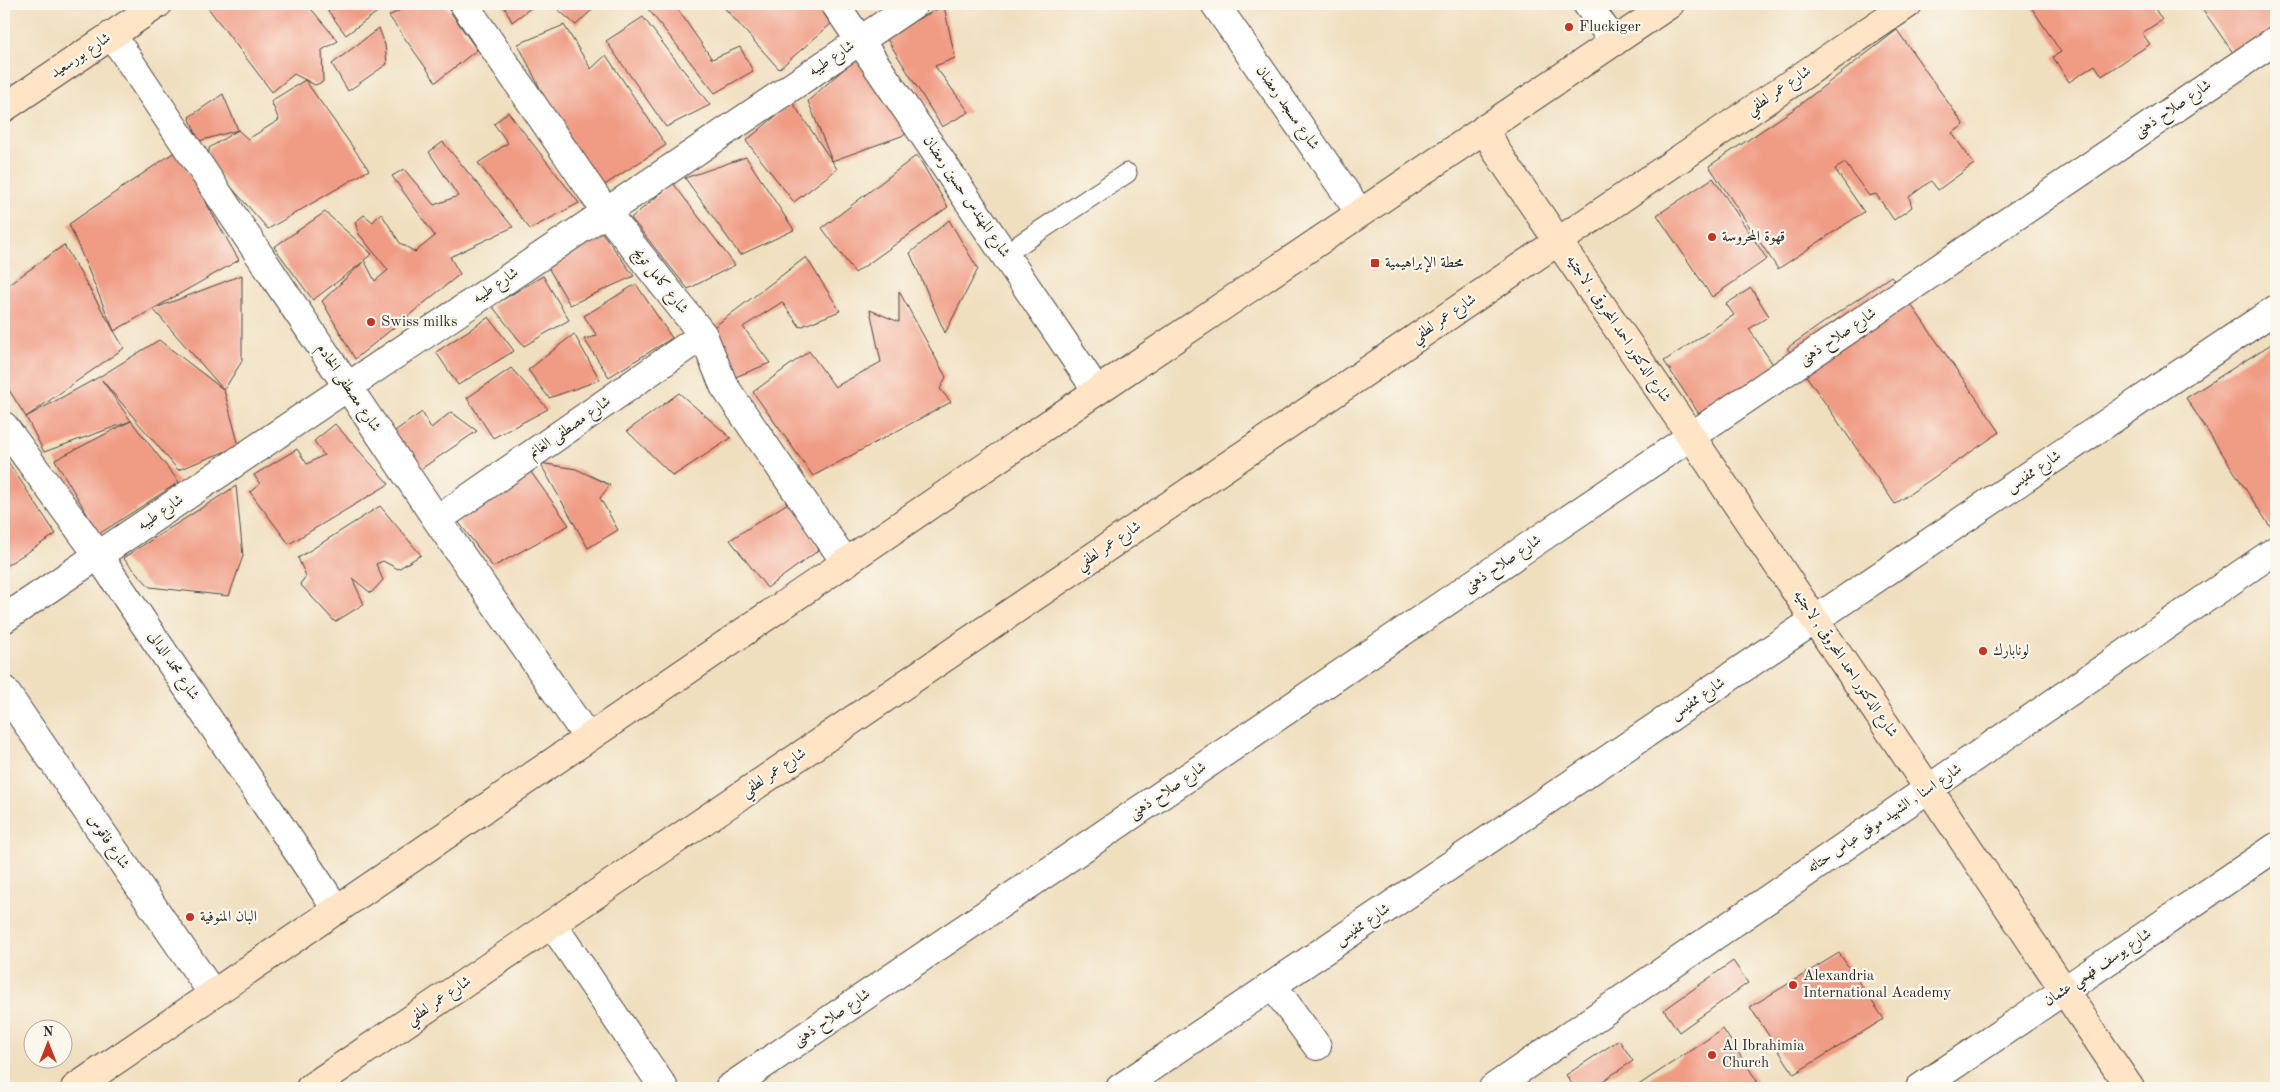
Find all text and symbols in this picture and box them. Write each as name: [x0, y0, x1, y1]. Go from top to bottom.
place label: Fluckiger: [1579, 20, 1641, 35]
marker: Fluckiger: [1563, 21, 1575, 33]
street label: شارع بورسعيد: [48, 30, 116, 85]
street label: شارع طيبه: [806, 38, 860, 83]
street label: شارع مسجد رمضان: [1249, 63, 1321, 155]
street label: شارع عمر لطفي: [1744, 64, 1817, 122]
street label: شارع صلاح ذهنى: [2132, 78, 2217, 144]
street label: شارع المهندس حسين رمضان: [916, 133, 1012, 263]
place label: قهوة المحروسة: [1722, 229, 1785, 246]
marker: قهوة المحروسة: [1706, 231, 1718, 243]
street label: شارع كامل تويج: [626, 245, 691, 320]
street label: شارع الدكتور احمد المحروقى , لاجتيه: [1560, 252, 1674, 408]
place label: محطة الإبراهيمية: [1385, 256, 1463, 273]
marker: محطة الإبراهيمية: [1369, 257, 1381, 269]
street label: شارع طيبه: [470, 265, 524, 310]
street label: شارع عمر لطفي: [1409, 292, 1482, 350]
street label: شارع صلاح ذهنى: [1797, 306, 1882, 372]
place label: Swiss milks: [381, 315, 458, 330]
marker: Swiss milks: [365, 316, 377, 328]
street label: شارع مصطفى الخادم: [310, 341, 383, 437]
street label: شارع مصطفى الغانم: [526, 394, 616, 465]
street label: شارع ممفيس: [2004, 448, 2066, 499]
street label: شارع طيبه: [135, 492, 189, 537]
street label: شارع عمر لطفي: [1074, 519, 1147, 577]
street label: شارع صلاح ذهنى: [1462, 533, 1547, 599]
street label: شارع الدكتور احمد المحروقى , لاجتيه: [1787, 587, 1901, 743]
street label: شارع محمد الدالى: [141, 629, 201, 705]
place label: لونابارك: [1993, 643, 2029, 659]
marker: لونابارك: [1977, 645, 1989, 657]
street label: شارع ممفيس: [1668, 675, 1730, 726]
street label: شارع عمر لطفي: [739, 746, 812, 804]
street label: شارع صلاح ذهنى: [1127, 760, 1212, 826]
street label: شارع اسنا , الشهيد موفق عباس حتاته: [1805, 762, 1967, 880]
street label: شارع فاقوس: [81, 812, 132, 874]
street label: شارع ممفيس: [1333, 901, 1395, 952]
place label: البان المنوفية: [200, 910, 257, 925]
marker: البان المنوفية: [184, 911, 196, 923]
street label: شارع يوسف فهمي عثمان: [2042, 927, 2157, 1014]
place label: Alexandria International Academy: [1803, 969, 1951, 1001]
street label: شارع عمر لطفي: [404, 974, 477, 1032]
marker: Alexandria International Academy: [1787, 979, 1799, 991]
street label: شارع صلاح ذهنى: [791, 987, 876, 1053]
north arrow: [22, 1020, 72, 1070]
text: N: [43, 1025, 54, 1039]
place label: Al Ibrahimia Church: [1722, 1039, 1805, 1071]
marker: Al Ibrahimia Church: [1706, 1049, 1718, 1061]

